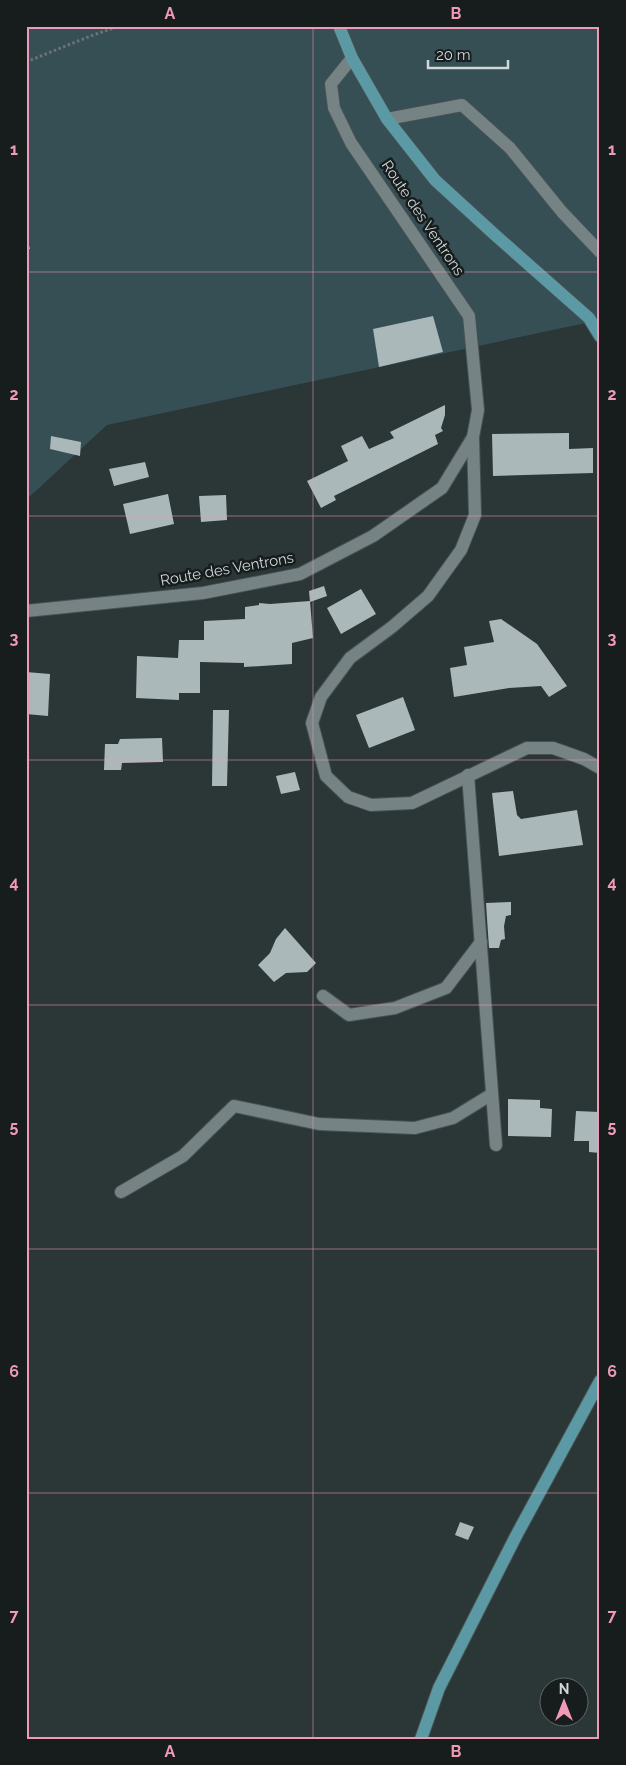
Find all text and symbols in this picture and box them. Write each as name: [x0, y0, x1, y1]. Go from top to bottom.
text: A: [165, 4, 176, 23]
text: B: [451, 4, 462, 23]
scale bar: [428, 38, 508, 70]
text: 20 m: [436, 46, 471, 64]
text: 1: [10, 140, 18, 159]
text: 1: [608, 140, 616, 159]
street label: Route des Ventrons: [378, 157, 468, 279]
text: 2: [9, 385, 19, 404]
text: 2: [607, 385, 617, 404]
street label: Route des Ventrons: [159, 548, 295, 590]
text: 3: [10, 629, 19, 648]
text: 3: [608, 629, 617, 648]
text: 4: [9, 873, 19, 892]
text: 4: [607, 873, 617, 892]
text: 5: [10, 1117, 19, 1136]
text: 5: [608, 1117, 617, 1136]
text: 6: [9, 1362, 19, 1381]
text: 6: [607, 1362, 617, 1381]
text: 7: [10, 1606, 19, 1625]
text: 7: [608, 1606, 617, 1625]
north arrow: [538, 1678, 588, 1728]
text: N: [559, 1681, 569, 1697]
text: A: [165, 1742, 176, 1761]
text: B: [451, 1742, 462, 1761]

